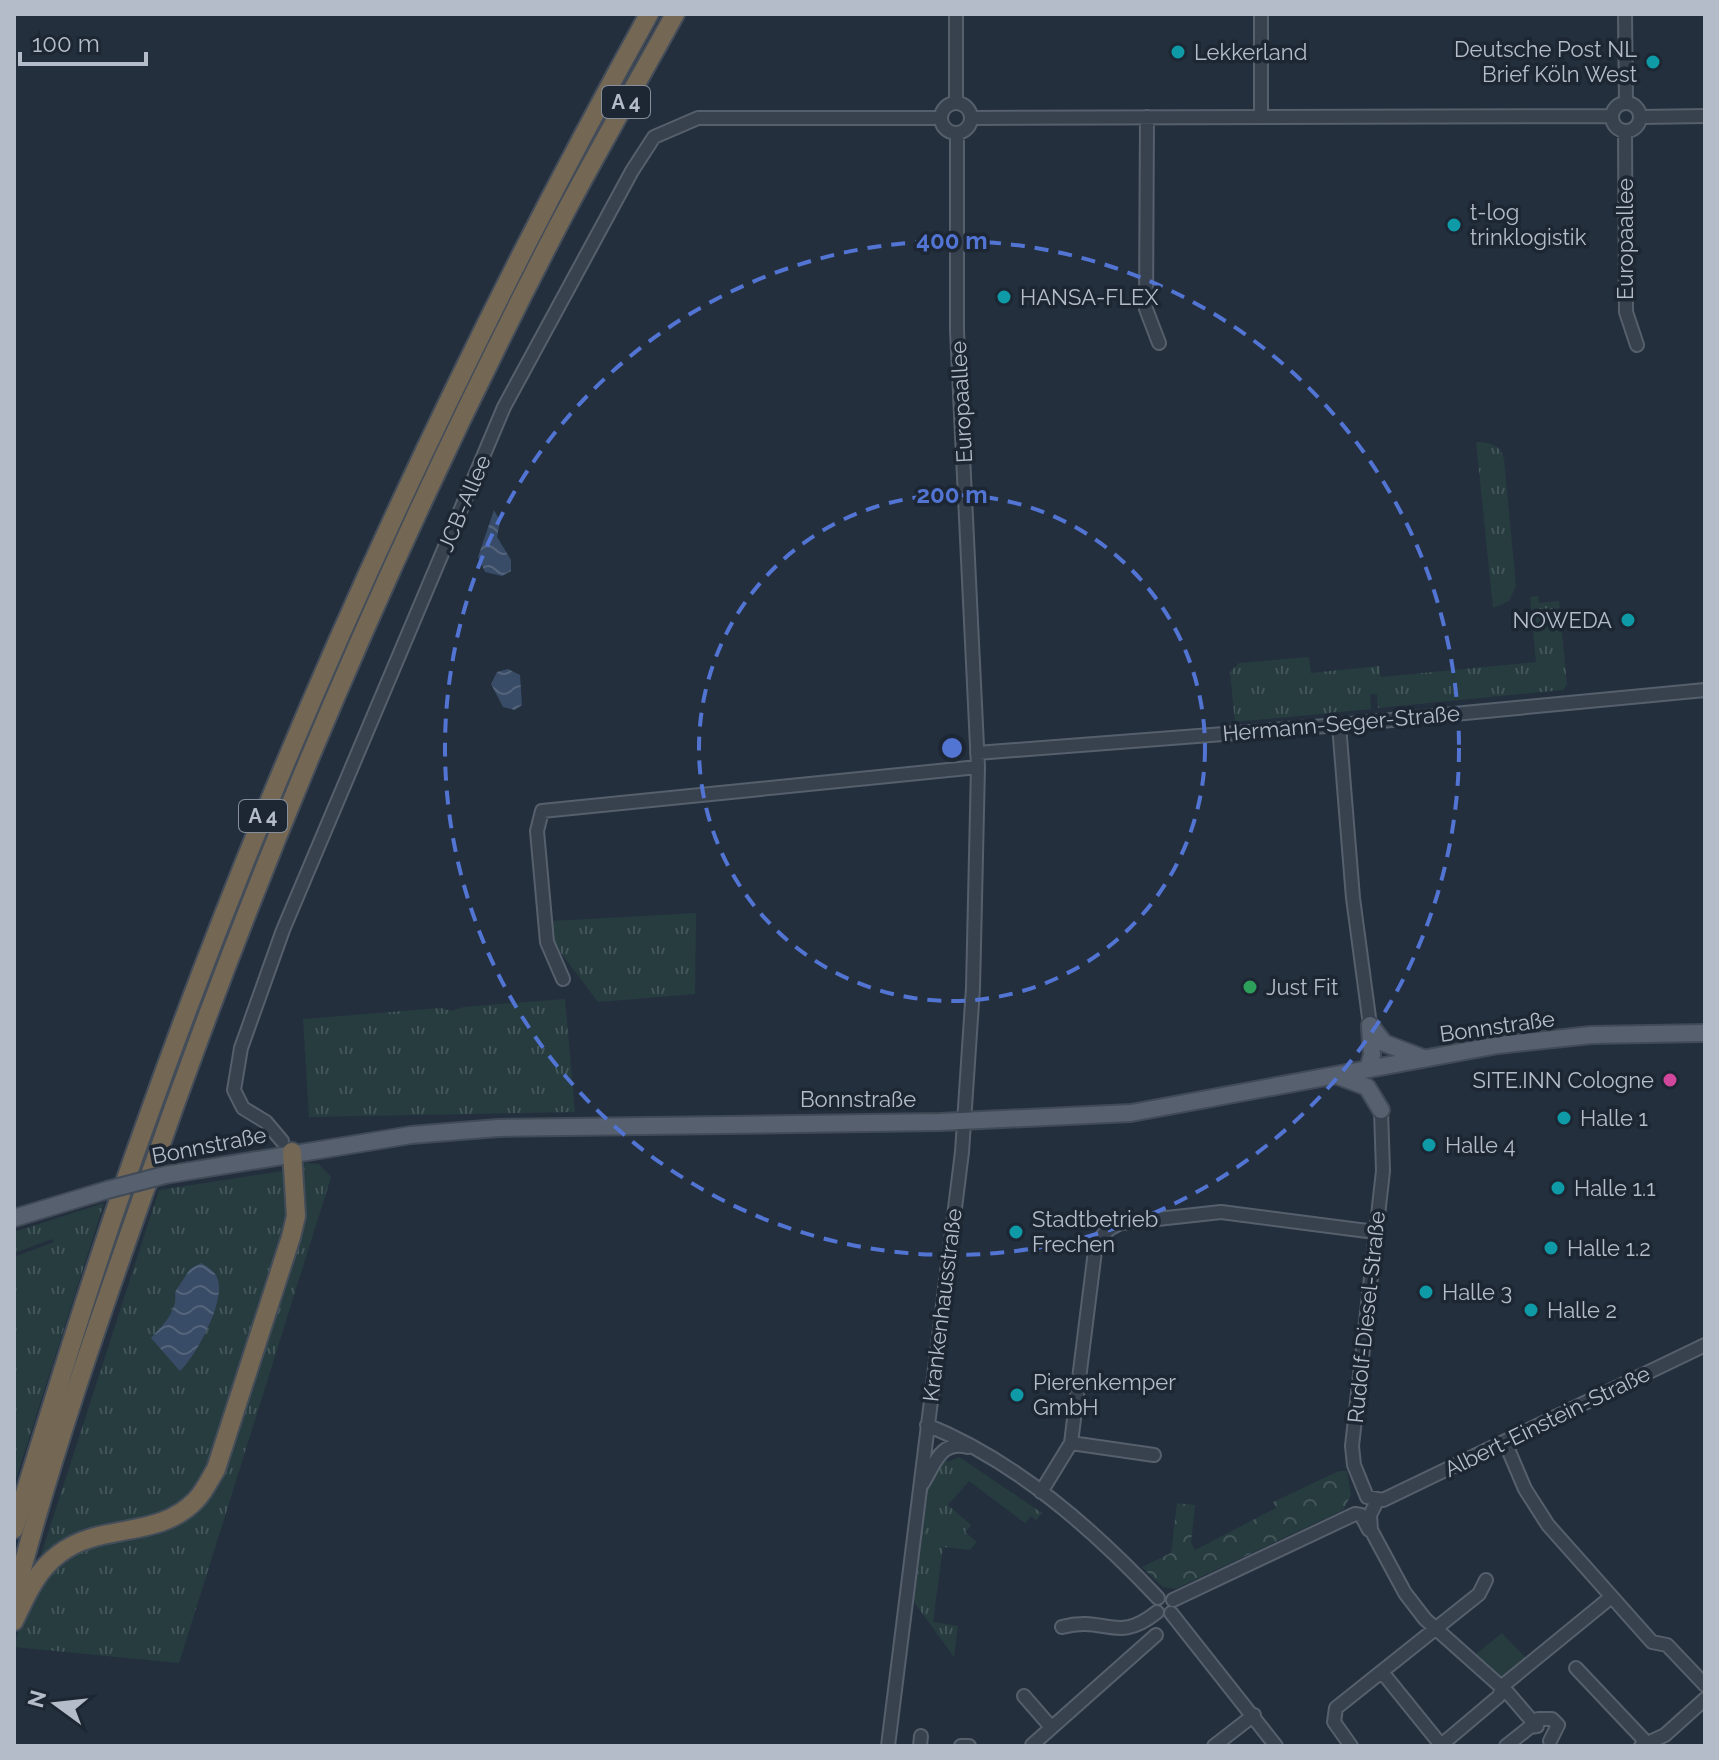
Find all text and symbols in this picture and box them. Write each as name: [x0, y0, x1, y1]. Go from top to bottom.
scale bar: [20, 16, 146, 66]
text: 100 m: [32, 29, 100, 58]
place label: Deutsche Post NL Brief Köln West: [1454, 36, 1638, 87]
place label: Lekkerland: [1194, 39, 1307, 65]
marker: Lekkerland: [1169, 43, 1187, 61]
marker: Deutsche Post NL Brief Köln West: [1644, 53, 1662, 71]
road number: A 4: [602, 86, 650, 118]
street label: Europaallee: [1612, 178, 1638, 300]
place label: t-log trinklogistik: [1470, 199, 1587, 250]
marker: t-log trinklogistik: [1445, 216, 1463, 234]
text: 400 m: [916, 226, 988, 255]
place label: HANSA-FLEX: [1020, 284, 1158, 310]
marker: HANSA-FLEX: [995, 288, 1013, 306]
street label: Europaallee: [945, 340, 977, 464]
street label: JCB-Allee: [432, 451, 496, 555]
text: 200 m: [916, 480, 988, 509]
place label: NOWEDA: [1513, 607, 1612, 633]
marker: NOWEDA: [1619, 611, 1637, 629]
street label: Hermann-Seger-Straße: [1221, 700, 1461, 746]
centre of rings: [938, 734, 966, 762]
road number: A 4: [239, 800, 287, 832]
place label: Just Fit: [1266, 974, 1339, 1000]
marker: Just Fit: [1241, 978, 1259, 996]
street label: Bonnstraße: [1438, 1005, 1556, 1047]
place label: SITE.INN Cologne: [1473, 1067, 1654, 1093]
marker: SITE.INN Cologne: [1661, 1071, 1679, 1089]
street label: Bonnstraße: [800, 1086, 916, 1112]
place label: Halle 1: [1580, 1105, 1648, 1131]
marker: Halle 1: [1555, 1109, 1573, 1127]
street label: Bonnstraße: [150, 1121, 269, 1169]
place label: Halle 4: [1445, 1132, 1516, 1158]
marker: Halle 4: [1420, 1136, 1438, 1154]
place label: Halle 1.1: [1574, 1175, 1656, 1201]
marker: Halle 1.1: [1549, 1179, 1567, 1197]
place label: Stadtbetrieb Frechen: [1032, 1206, 1158, 1257]
street label: Krankenhausstraße: [917, 1207, 967, 1403]
street label: Rudolf-Diesel-Straße: [1342, 1210, 1390, 1424]
marker: Stadtbetrieb Frechen: [1007, 1223, 1025, 1241]
place label: Halle 1.2: [1567, 1235, 1651, 1261]
marker: Halle 1.2: [1542, 1239, 1560, 1257]
place label: Halle 3: [1442, 1279, 1512, 1305]
marker: Halle 3: [1417, 1283, 1435, 1301]
place label: Halle 2: [1547, 1297, 1617, 1323]
marker: Halle 2: [1522, 1301, 1540, 1319]
street label: Albert-Einstein-Straße: [1440, 1360, 1654, 1482]
place label: Pierenkemper GmbH: [1033, 1369, 1176, 1420]
marker: Pierenkemper GmbH: [1008, 1386, 1026, 1404]
north arrow: [16, 1664, 96, 1744]
text: N: [22, 1687, 51, 1710]

